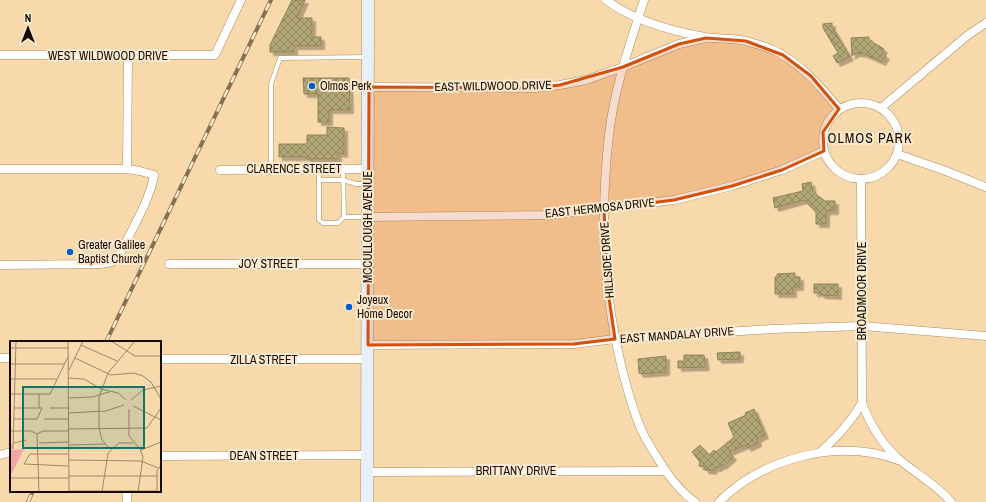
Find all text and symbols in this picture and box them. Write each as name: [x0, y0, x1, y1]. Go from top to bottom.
north arrow: [8, 8, 48, 48]
text: N: [25, 11, 31, 25]
street label: WEST WILDWOOD DRIVE: [48, 48, 168, 64]
street label: EAST WILDWOOD DRIVE: [434, 77, 552, 95]
place label: Olmos Perk: [320, 78, 371, 94]
marker: Olmos Perk: [307, 81, 317, 91]
district label: OLMOS PARK: [827, 129, 913, 147]
street label: CLARENCE STREET: [246, 161, 342, 177]
street label: MCCULLOUGH AVENUE: [360, 171, 376, 283]
street label: EAST HERMOSA DRIVE: [544, 194, 656, 222]
street label: HILLSIDE DRIVE: [596, 221, 618, 299]
place label: Greater Galilee Baptist Church: [78, 237, 145, 267]
street label: BROADMOOR DRIVE: [854, 242, 870, 340]
marker: Greater Galilee Baptist Church: [65, 247, 75, 257]
street label: JOY STREET: [239, 256, 299, 272]
place label: Joyeux Home Decor: [357, 292, 413, 322]
marker: Joyeux Home Decor: [344, 302, 354, 312]
street label: EAST MANDALAY DRIVE: [619, 323, 735, 347]
inset map: [10, 341, 161, 492]
street label: ZILLA STREET: [230, 352, 298, 368]
street label: DEAN STREET: [230, 448, 298, 464]
street label: BRITTANY DRIVE: [476, 463, 556, 479]

